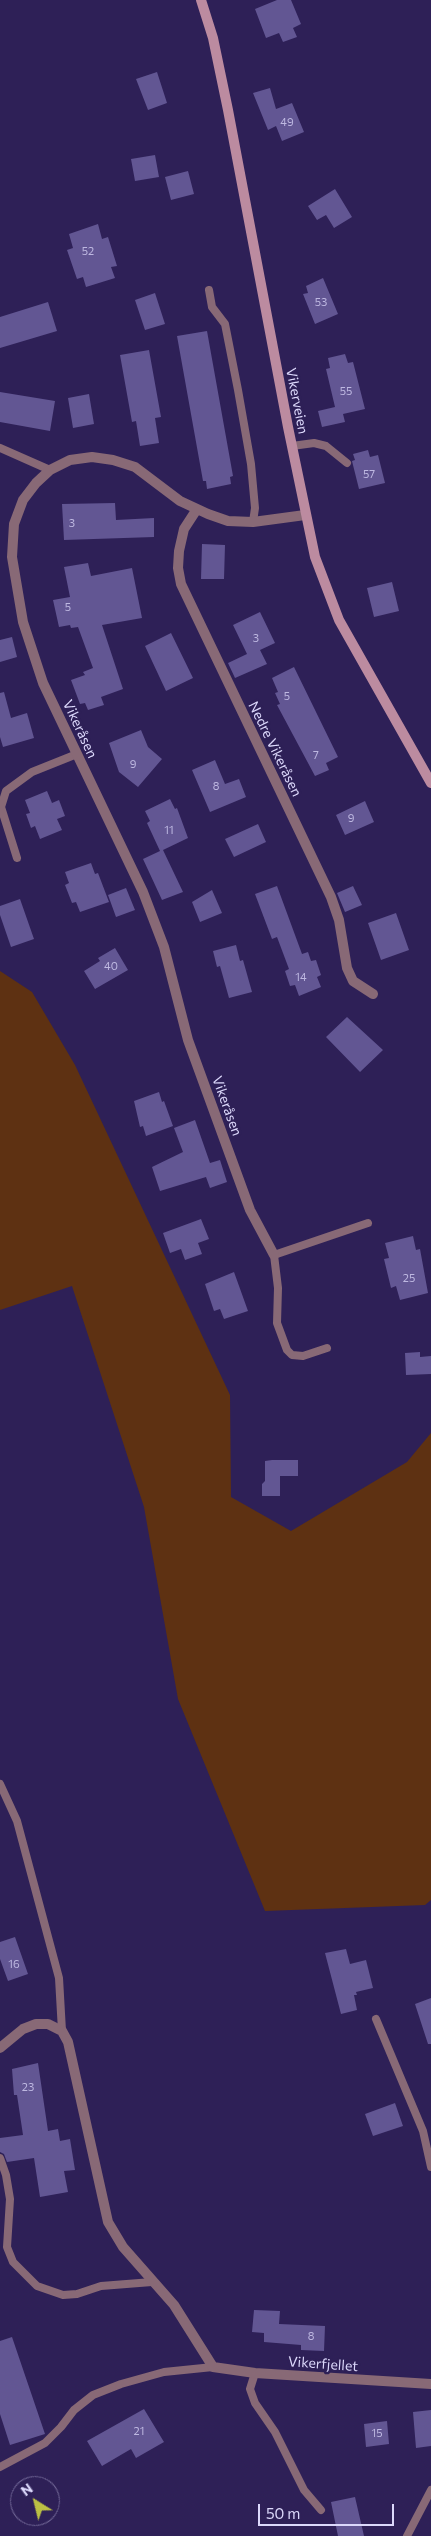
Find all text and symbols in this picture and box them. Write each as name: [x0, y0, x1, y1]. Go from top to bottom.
house number: 49: [280, 115, 294, 129]
house number: 52: [82, 244, 94, 258]
house number: 53: [315, 295, 327, 309]
street label: Vikerveien: [282, 367, 312, 435]
house number: 55: [340, 384, 352, 398]
house number: 57: [363, 467, 375, 481]
house number: 3: [69, 516, 75, 530]
house number: 5: [65, 600, 71, 614]
house number: 3: [253, 631, 259, 645]
house number: 5: [284, 689, 290, 703]
street label: Vikeråsen: [59, 697, 101, 761]
street label: Nedre Vikeråsen: [245, 699, 305, 799]
house number: 7: [313, 748, 319, 762]
house number: 9: [130, 757, 136, 771]
house number: 8: [213, 779, 219, 793]
house number: 9: [348, 811, 354, 825]
house number: 11: [164, 823, 174, 837]
house number: 40: [104, 959, 118, 973]
house number: 14: [295, 970, 307, 984]
street label: Vikeråsen: [208, 1074, 246, 1138]
house number: 25: [403, 1271, 415, 1285]
house number: 16: [8, 1957, 20, 1971]
house number: 23: [22, 2080, 34, 2094]
house number: 8: [308, 2329, 314, 2343]
street label: Vikerfjellet: [287, 2353, 359, 2375]
house number: 21: [134, 2424, 144, 2438]
house number: 15: [371, 2426, 383, 2440]
north arrow: [10, 2476, 60, 2526]
text: N: [17, 2479, 36, 2499]
scale bar: [261, 2494, 397, 2526]
text: 50 m: [266, 2504, 300, 2522]

